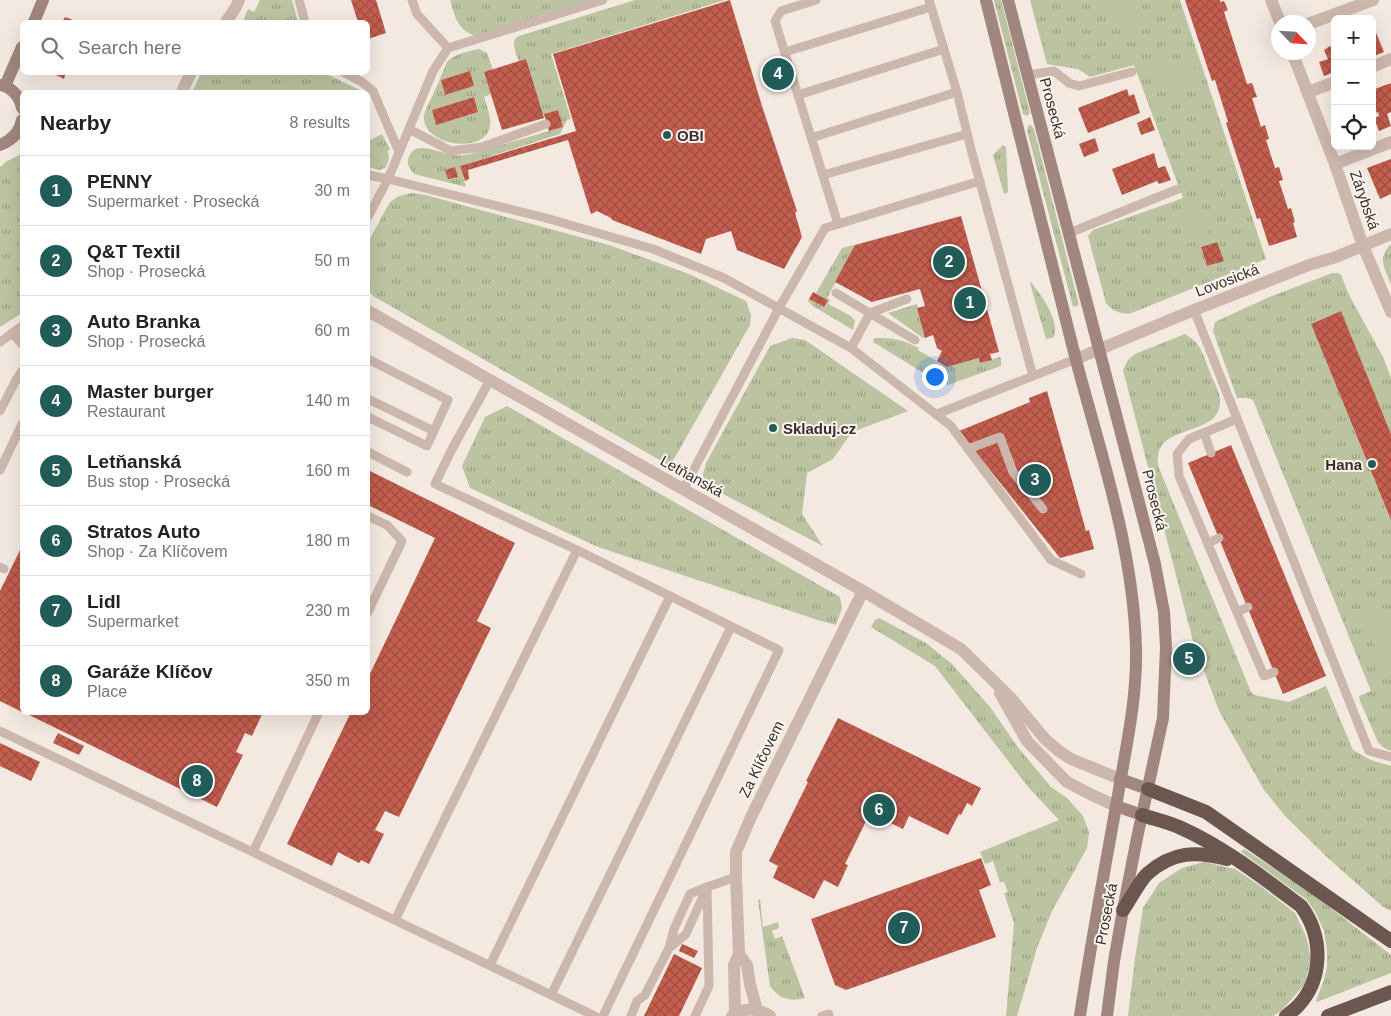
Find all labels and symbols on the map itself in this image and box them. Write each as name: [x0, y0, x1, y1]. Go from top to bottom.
north arrow: [1271, 15, 1316, 60]
pin: 4: [762, 55, 794, 93]
street label: Prosecká: [1037, 76, 1069, 141]
place label: OBI: [677, 127, 704, 144]
marker: OBI: [661, 129, 673, 141]
street label: Zárybská: [1347, 168, 1383, 233]
pin: 2: [933, 243, 965, 281]
street label: Lovosická: [1193, 260, 1262, 300]
pin: 1: [954, 284, 986, 322]
your location: [922, 364, 948, 390]
place label: Skladuj.cz: [783, 420, 856, 437]
marker: Skladuj.cz: [767, 422, 779, 434]
street label: Letňanská: [658, 452, 727, 501]
place label: Hana: [1325, 456, 1363, 473]
marker: Hana: [1366, 458, 1378, 470]
pin: 3: [1019, 461, 1051, 499]
street label: Prosecká: [1139, 468, 1171, 533]
pin: 5: [1173, 640, 1205, 678]
street label: Za Klíčovem: [735, 718, 787, 800]
pin: 8: [181, 762, 213, 800]
pin: 6: [863, 791, 895, 829]
street label: Prosecká: [1092, 881, 1120, 946]
pin: 7: [888, 909, 920, 947]

